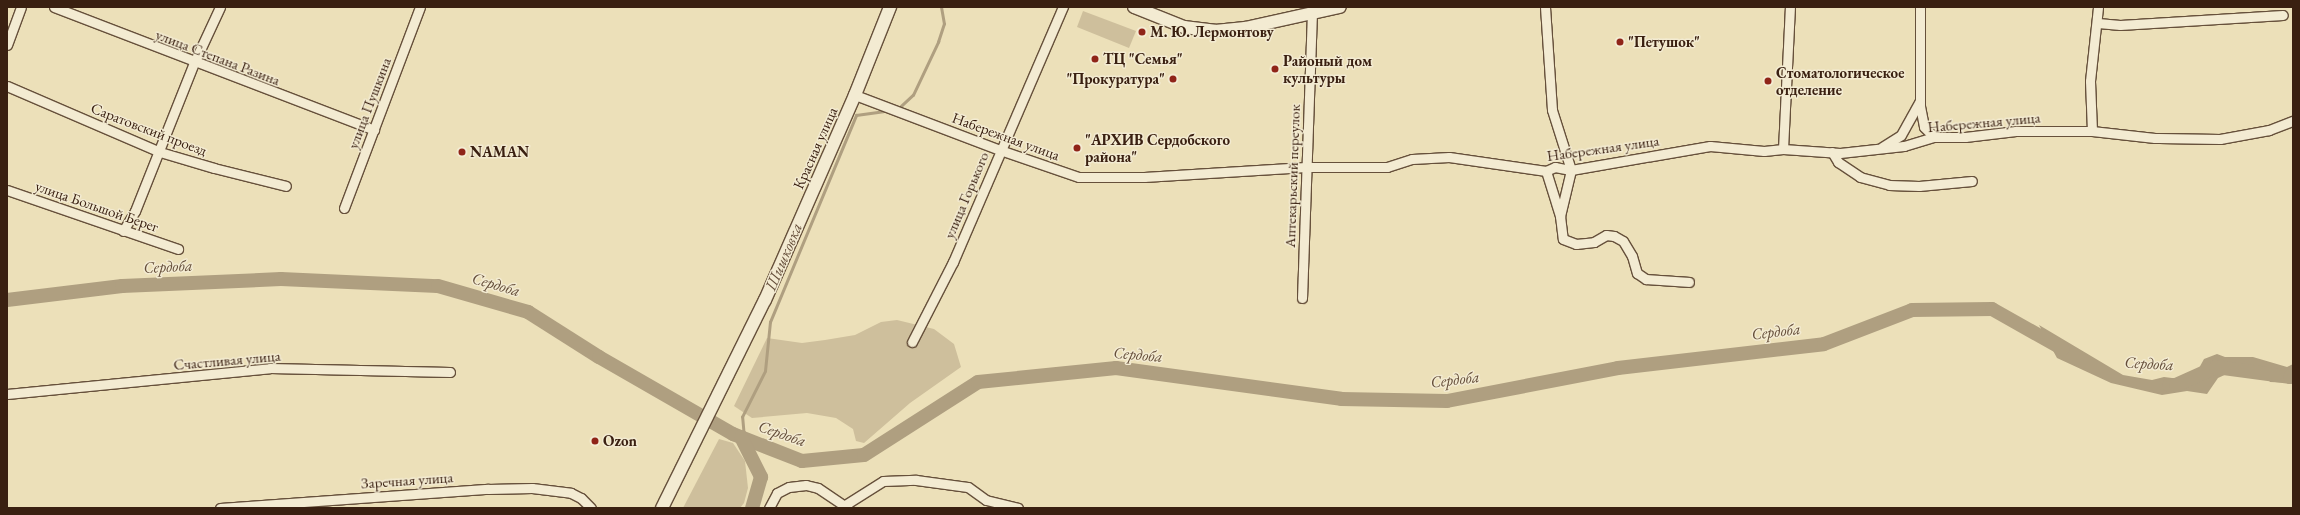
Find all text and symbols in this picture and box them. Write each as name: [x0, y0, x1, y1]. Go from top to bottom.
place label: М. Ю. Лермонтову: [1150, 23, 1274, 41]
street label: улица Степана Разина: [153, 25, 283, 89]
marker: М. Ю. Лермонтову: [1137, 27, 1147, 37]
place label: "Петушок": [1628, 33, 1700, 51]
marker: "Петушок": [1615, 37, 1625, 47]
place label: ТЦ "Семья": [1103, 50, 1183, 68]
place label: Районый дом культуры: [1283, 51, 1372, 86]
marker: ТЦ "Семья": [1090, 54, 1100, 64]
street label: улица Пушкина: [343, 55, 395, 151]
place label: Стоматологическое отделение: [1776, 63, 1904, 98]
marker: Районый дом культуры: [1270, 64, 1280, 74]
place label: "Прокуратура": [1066, 70, 1165, 88]
marker: "Прокуратура": [1168, 74, 1178, 84]
marker: Стоматологическое отделение: [1763, 76, 1773, 86]
street label: Саратовский проезд: [88, 99, 210, 159]
street label: Красная улица: [789, 104, 841, 192]
street label: Аптекарьский переулок: [1280, 104, 1304, 248]
street label: Набережная улица: [950, 108, 1062, 164]
street label: Набережная улица: [1927, 108, 2041, 136]
place label: "АРХИВ Сердобского района": [1085, 130, 1230, 165]
street label: Набережная улица: [1546, 131, 1660, 165]
place label: NAMAN: [470, 143, 529, 161]
marker: "АРХИВ Сердобского района": [1072, 143, 1082, 153]
marker: NAMAN: [457, 147, 467, 157]
street label: улица Горького: [940, 149, 992, 241]
street label: улица Большой Берег: [33, 176, 161, 236]
water label: Шишковка: [761, 220, 807, 294]
water label: Сердоба: [143, 256, 193, 278]
water label: Сердоба: [470, 269, 522, 301]
water label: Сердоба: [1750, 319, 1802, 345]
water label: Сердоба: [1113, 343, 1163, 367]
street label: Счастливая улица: [173, 346, 281, 374]
water label: Сердоба: [2124, 353, 2174, 375]
water label: Сердоба: [1429, 367, 1481, 393]
water label: Сердоба: [756, 417, 808, 451]
place label: Ozon: [603, 432, 637, 450]
marker: Ozon: [590, 436, 600, 446]
street label: Заречная улица: [360, 468, 454, 492]

